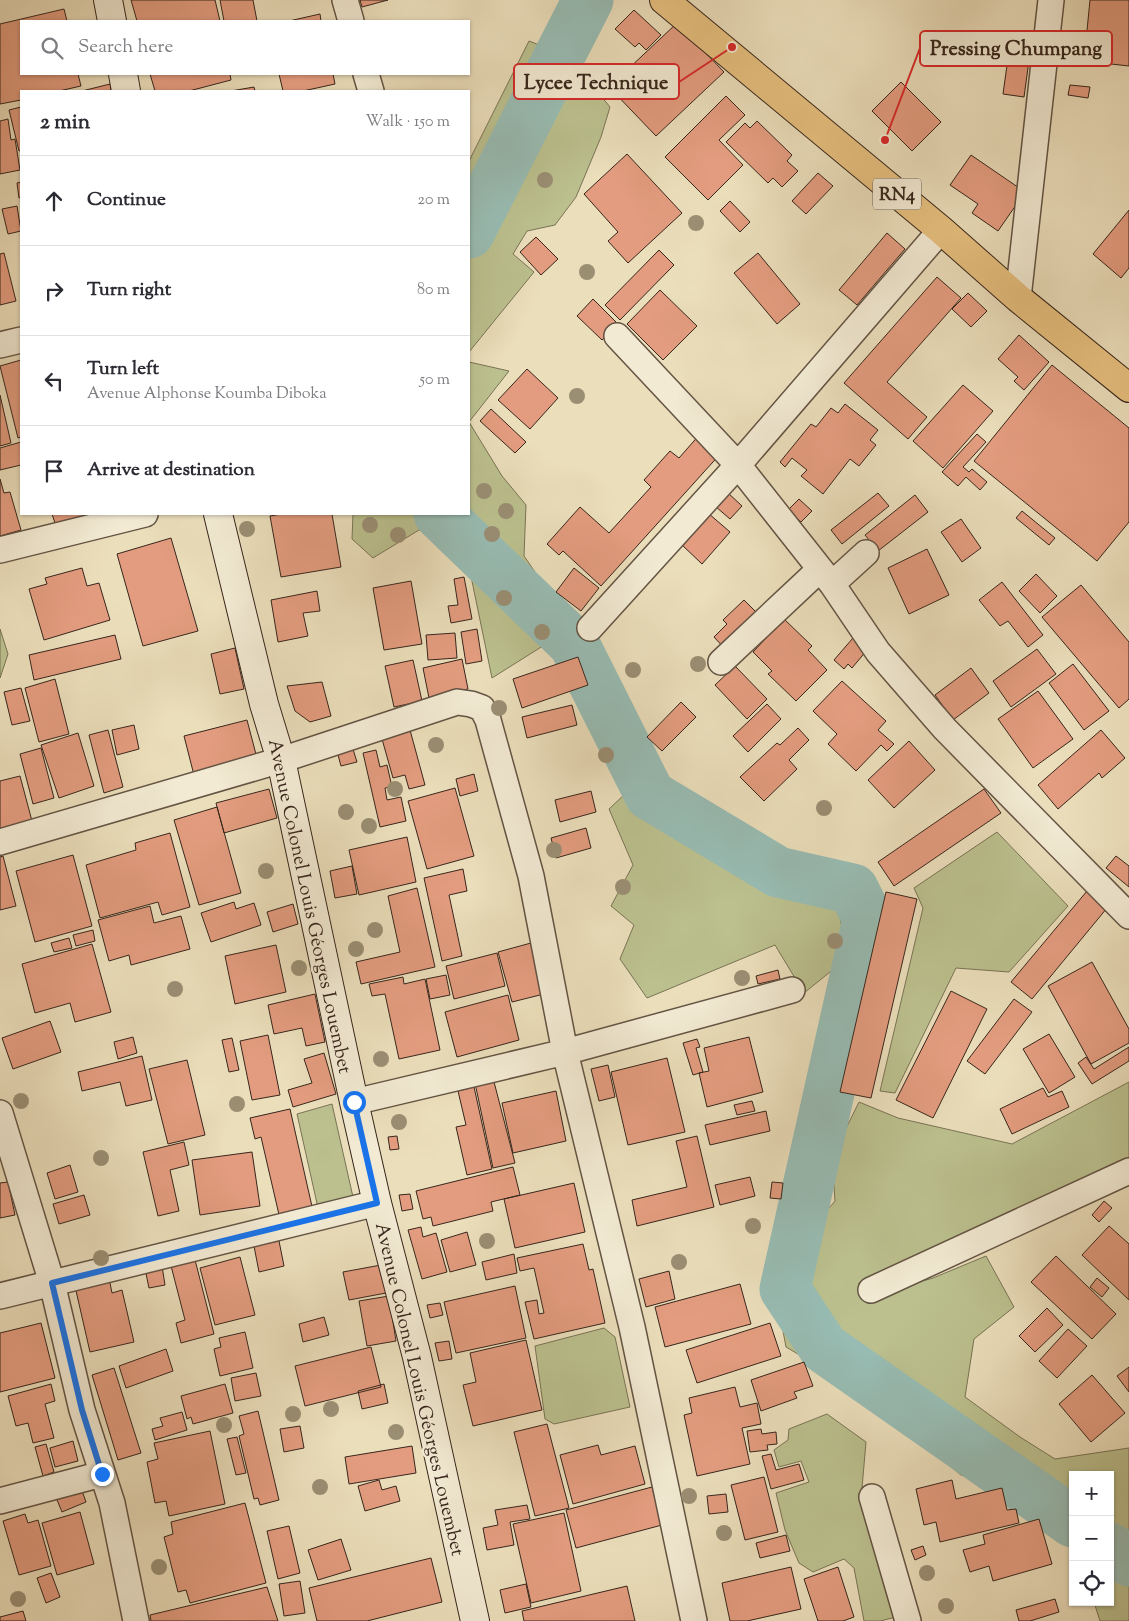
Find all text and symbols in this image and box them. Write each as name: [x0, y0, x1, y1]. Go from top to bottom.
search box: [20, 20, 470, 75]
callout: Pressing Chumpang: [920, 31, 1112, 66]
icon: search: [38, 34, 66, 62]
text: Search here: [78, 34, 173, 61]
text: Pressing Chumpang: [930, 36, 1102, 65]
callout: Lycee Technique: [514, 64, 679, 99]
text: Lycee Technique: [524, 70, 668, 99]
text: 2 min: [40, 108, 90, 138]
text: Walk · 150 m: [366, 111, 450, 134]
road number: RN4: [873, 178, 921, 210]
icon: ahead: [40, 187, 68, 215]
text: Continue: [87, 187, 166, 214]
text: 20 m: [417, 189, 450, 212]
icon: right: [40, 277, 68, 305]
text: Turn right: [87, 277, 171, 304]
text: 80 m: [417, 279, 450, 302]
text: Turn left: [87, 356, 159, 383]
icon: left: [40, 367, 68, 395]
text: 50 m: [419, 369, 450, 392]
text: Avenue Alphonse Koumba Diboka: [87, 383, 327, 406]
icon: arrive: [40, 457, 68, 485]
text: Arrive at destination: [87, 457, 255, 484]
street label: Avenue Colonel Louis Géorges Louembet: [260, 737, 357, 1077]
route start: [343, 1091, 366, 1114]
street label: Avenue Colonel Louis Géorges Louembet: [367, 1220, 470, 1559]
route end: [91, 1463, 114, 1486]
map controls: [1069, 1471, 1114, 1606]
button: +: [1069, 1471, 1114, 1516]
button: −: [1069, 1516, 1114, 1561]
button: locate: [1069, 1561, 1114, 1606]

